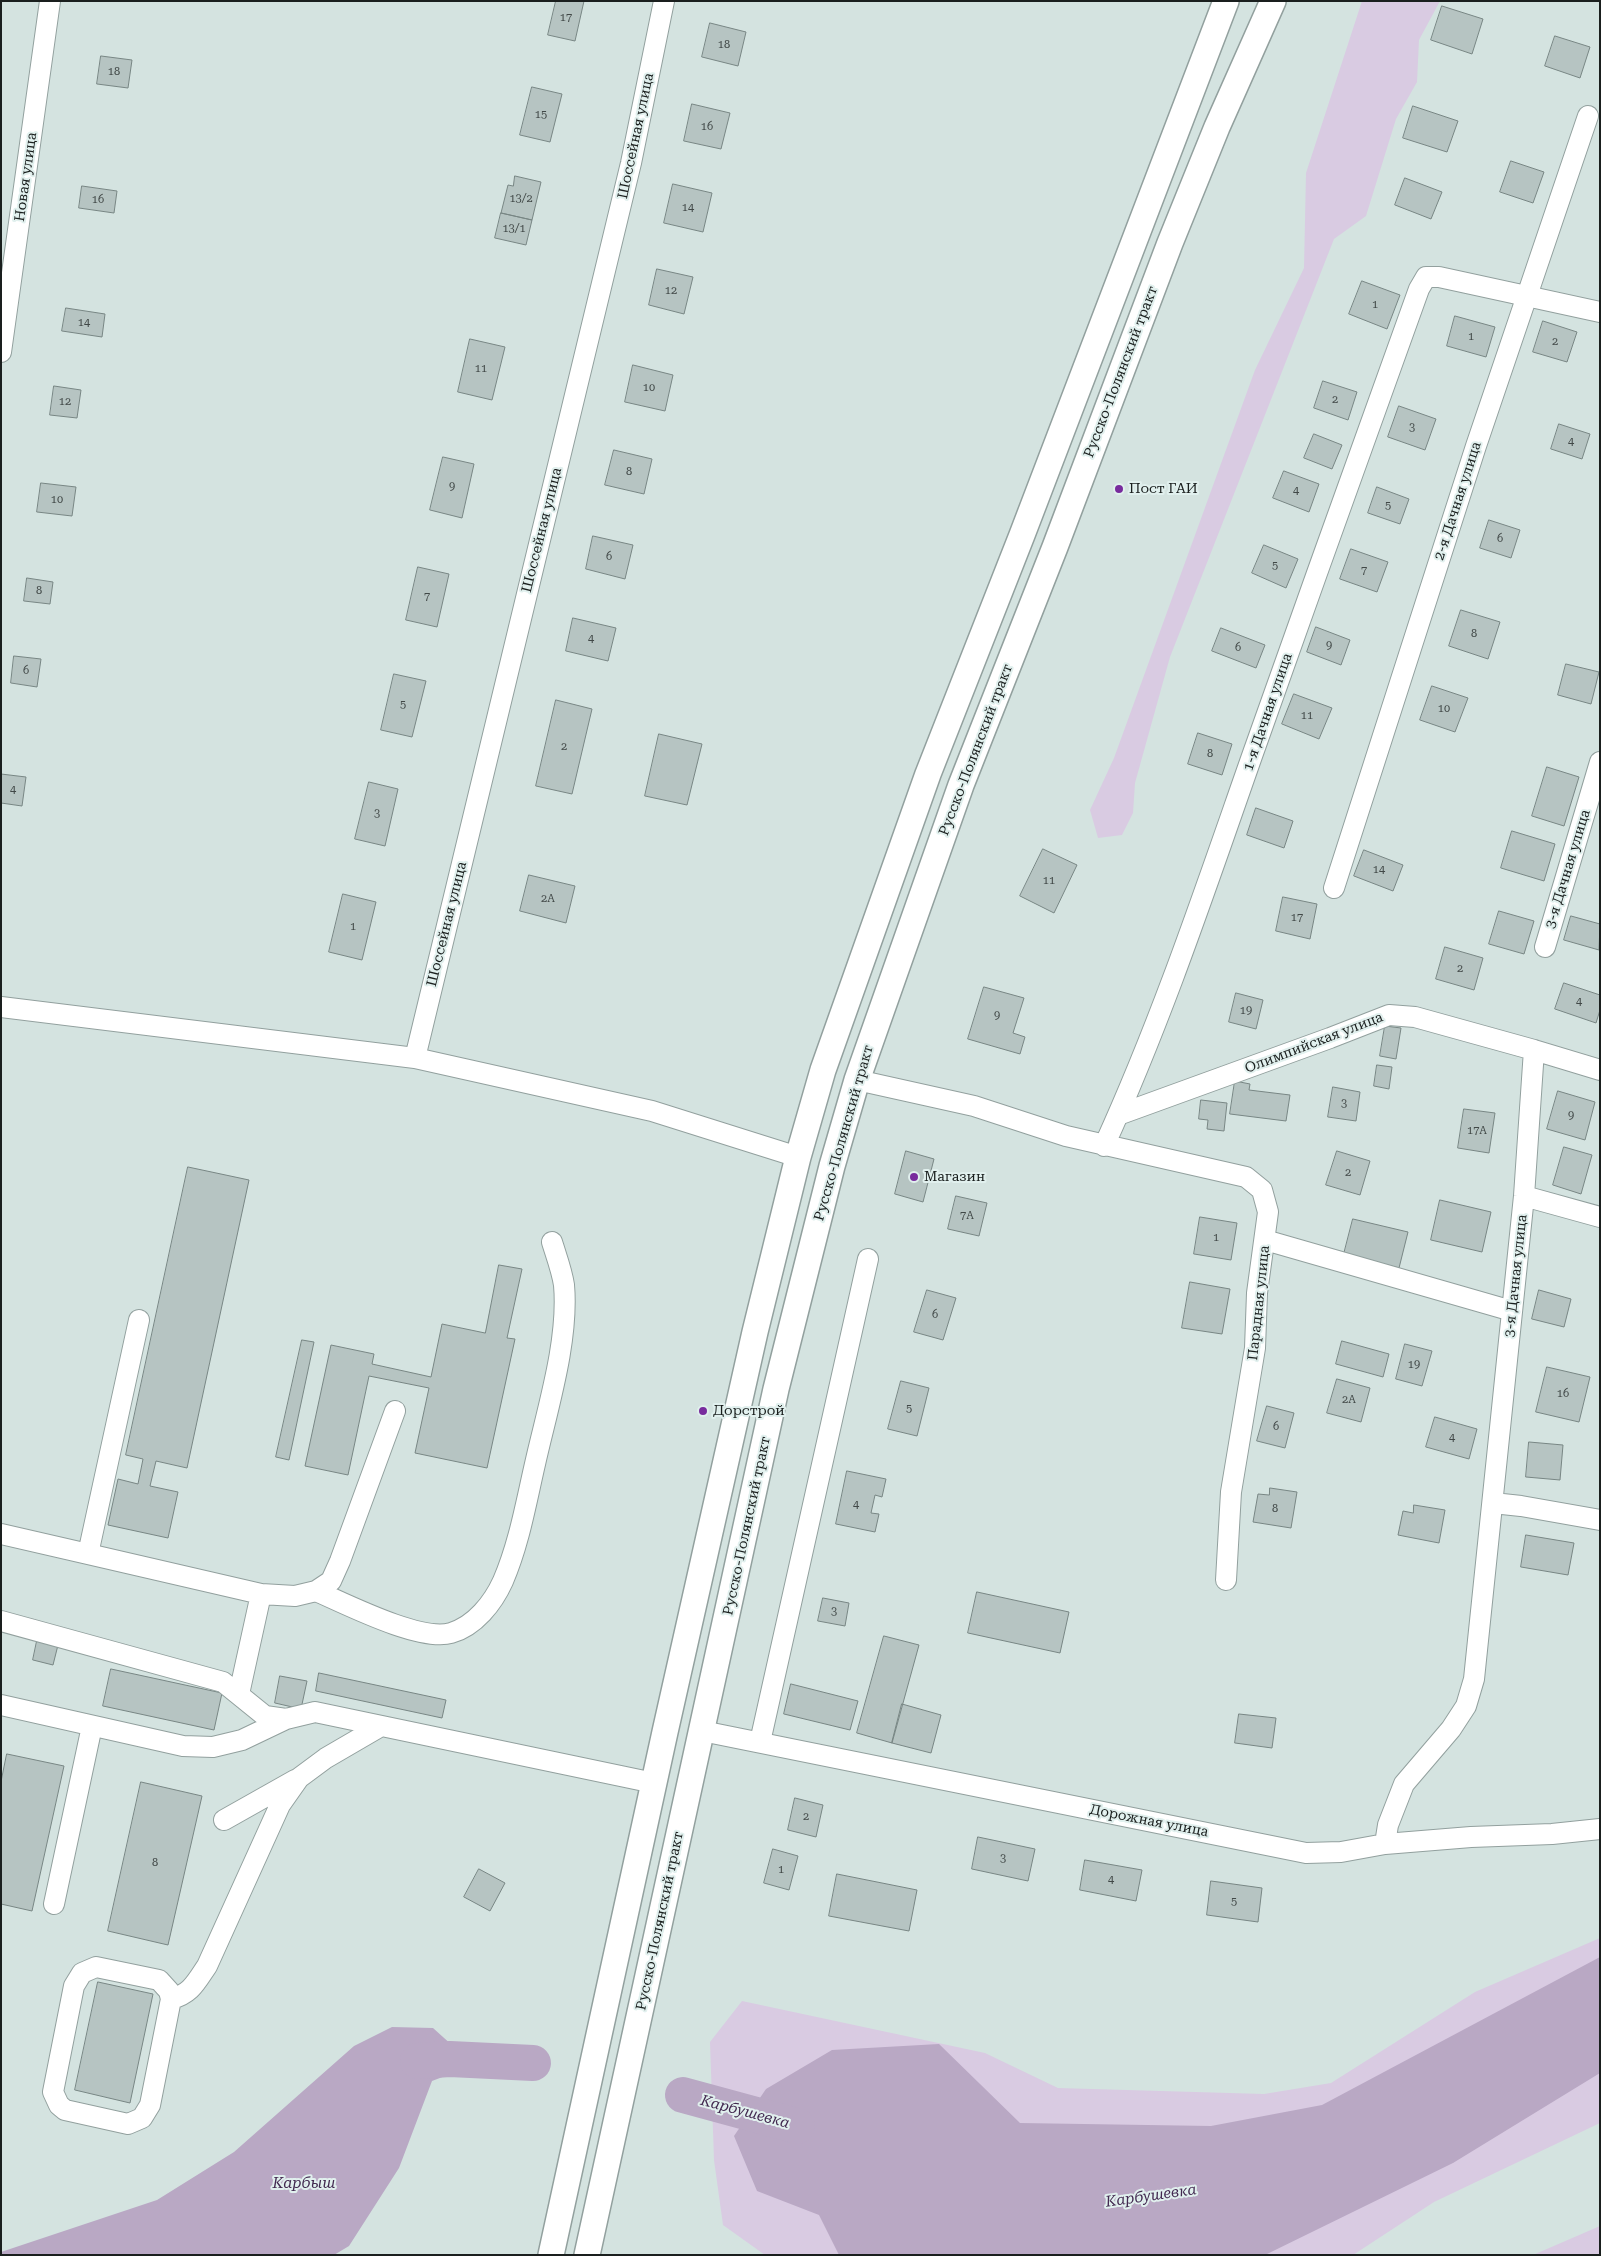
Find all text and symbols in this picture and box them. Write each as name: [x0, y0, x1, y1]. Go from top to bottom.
house number: 17: [560, 11, 572, 25]
house number: 18: [718, 38, 730, 52]
house number: 18: [108, 65, 120, 79]
street label: Шоссейная улица: [614, 72, 658, 200]
house number: 15: [535, 108, 547, 122]
house number: 16: [701, 120, 713, 134]
street label: Новая улица: [11, 131, 41, 223]
house number: 13/2: [509, 192, 533, 206]
house number: 16: [92, 193, 104, 207]
house number: 14: [682, 201, 694, 215]
house number: 13/1: [502, 222, 526, 236]
house number: 12: [665, 284, 677, 298]
street label: Русско-Полянский тракт: [1081, 284, 1161, 460]
house number: 1: [1372, 298, 1378, 312]
house number: 14: [78, 316, 90, 330]
house number: 1: [1468, 330, 1474, 344]
house number: 2: [1552, 335, 1558, 349]
house number: 11: [475, 362, 487, 376]
house number: 10: [643, 381, 655, 395]
house number: 2: [1332, 393, 1338, 407]
house number: 12: [59, 395, 71, 409]
house number: 3: [1409, 421, 1415, 435]
house number: 4: [1568, 435, 1574, 449]
street label: 2-я Дачная улица: [1431, 440, 1485, 562]
house number: 8: [626, 465, 632, 479]
street label: Шоссейная улица: [518, 466, 566, 594]
house number: 9: [449, 480, 455, 494]
place label: Пост ГАИ: [1129, 481, 1198, 497]
marker: Пост ГАИ: [1113, 483, 1125, 495]
house number: 4: [1293, 484, 1299, 498]
house number: 10: [51, 493, 63, 507]
house number: 5: [1385, 499, 1391, 513]
house number: 6: [1497, 532, 1503, 546]
house number: 6: [606, 550, 612, 564]
house number: 5: [1272, 559, 1278, 573]
house number: 7: [1361, 564, 1367, 578]
house number: 8: [36, 584, 42, 598]
house number: 7: [424, 590, 430, 604]
house number: 8: [1471, 627, 1477, 641]
house number: 4: [588, 632, 594, 646]
house number: 9: [1326, 639, 1332, 653]
house number: 6: [1235, 641, 1241, 655]
street label: 1-я Дачная улица: [1240, 651, 1296, 773]
street label: Русско-Полянский тракт: [936, 662, 1016, 838]
house number: 6: [23, 664, 29, 678]
house number: 5: [400, 698, 406, 712]
house number: 10: [1438, 702, 1450, 716]
house number: 11: [1301, 709, 1313, 723]
house number: 2: [561, 740, 567, 754]
house number: 8: [1207, 747, 1213, 761]
house number: 4: [10, 783, 16, 797]
house number: 3: [374, 807, 380, 821]
street label: 3-я Дачная улица: [1542, 808, 1594, 930]
street label: Шоссейная улица: [423, 860, 471, 988]
house number: 14: [1373, 863, 1385, 877]
house number: 11: [1043, 874, 1055, 888]
house number: 2А: [541, 892, 555, 906]
house number: 17: [1291, 911, 1303, 925]
house number: 1: [350, 920, 356, 934]
house number: 2: [1457, 962, 1463, 976]
house number: 4: [1576, 995, 1582, 1009]
house number: 19: [1240, 1004, 1252, 1018]
house number: 9: [994, 1009, 1000, 1023]
street label: Олимпийская улица: [1243, 1009, 1385, 1077]
street label: Русско-Полянский тракт: [811, 1043, 877, 1223]
house number: 3: [1341, 1097, 1347, 1111]
house number: 9: [1568, 1109, 1574, 1123]
house number: 17А: [1467, 1124, 1487, 1138]
house number: 2: [1345, 1166, 1351, 1180]
place label: Магазин: [924, 1169, 985, 1185]
marker: Магазин: [908, 1171, 920, 1183]
house number: 7А: [960, 1209, 974, 1223]
street label: 3-я Дачная улица: [1501, 1214, 1531, 1338]
house number: 1: [1213, 1231, 1219, 1245]
street label: Парадная улица: [1245, 1245, 1273, 1361]
house number: 6: [932, 1308, 938, 1322]
house number: 19: [1408, 1358, 1420, 1372]
house number: 16: [1557, 1387, 1569, 1401]
house number: 2А: [1342, 1393, 1356, 1407]
house number: 5: [906, 1402, 912, 1416]
place label: Дорстрой: [713, 1403, 785, 1419]
marker: Дорстрой: [697, 1405, 709, 1417]
house number: 6: [1273, 1420, 1279, 1434]
house number: 4: [1449, 1431, 1455, 1445]
street label: Русско-Полянский тракт: [720, 1435, 774, 1617]
house number: 4: [853, 1498, 859, 1512]
house number: 8: [1272, 1502, 1278, 1516]
house number: 3: [831, 1605, 837, 1619]
street label: Дорожная улица: [1088, 1801, 1210, 1841]
house number: 2: [803, 1810, 809, 1824]
street label: Русско-Полянский тракт: [633, 1830, 687, 2012]
house number: 3: [1000, 1852, 1006, 1866]
house number: 8: [152, 1856, 158, 1870]
house number: 1: [778, 1863, 784, 1877]
house number: 4: [1108, 1873, 1114, 1887]
house number: 5: [1231, 1895, 1237, 1909]
water label: Карбушевка: [698, 2091, 792, 2133]
water label: Карбыш: [273, 2175, 335, 2193]
water label: Карбушевка: [1104, 2181, 1198, 2211]

